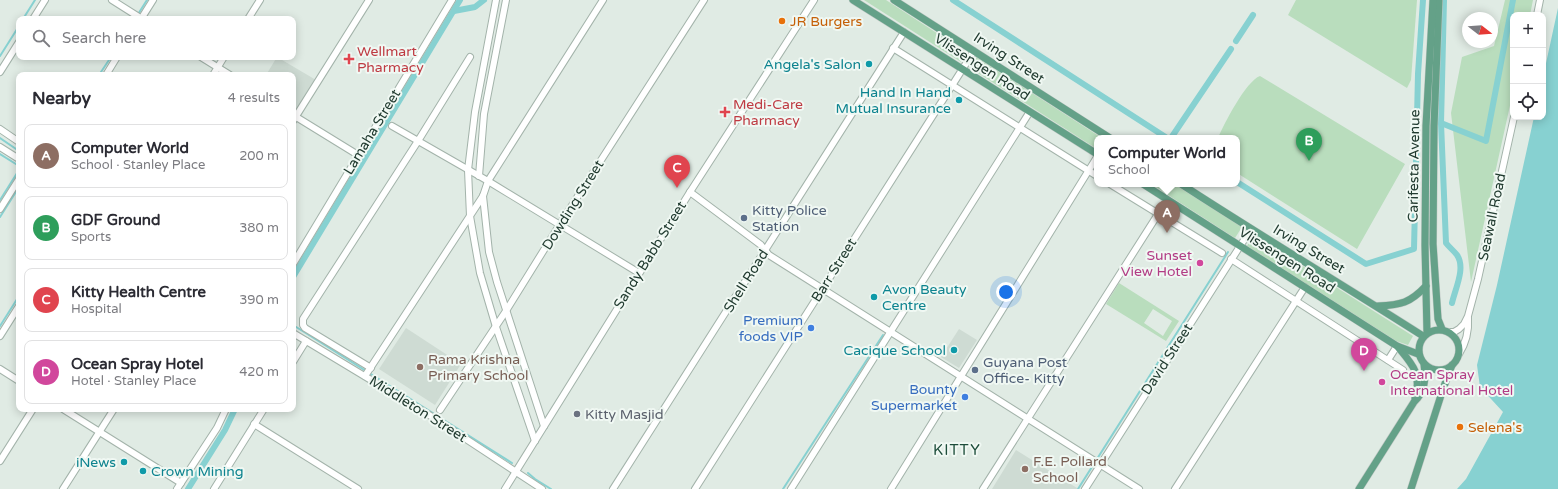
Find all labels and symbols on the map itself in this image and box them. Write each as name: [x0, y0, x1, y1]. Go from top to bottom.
north arrow: [1462, 12, 1498, 48]
place label: JR Burgers: [790, 13, 863, 30]
marker: JR Burgers: [777, 16, 787, 26]
street label: Irving Street: [970, 29, 1048, 88]
street label: Vlissengen Road: [931, 30, 1033, 104]
place label: Wellmart Pharmacy: [357, 43, 424, 76]
marker: Wellmart Pharmacy: [344, 54, 354, 64]
place label: Angela's Salon: [764, 56, 861, 73]
marker: Angela's Salon: [864, 59, 874, 69]
place label: Hand In Hand Mutual Insurance: [836, 84, 951, 117]
street label: Lamaha Street: [340, 86, 405, 178]
marker: Hand In Hand Mutual Insurance: [954, 95, 964, 105]
place label: Medi-Care Pharmacy: [733, 96, 803, 129]
marker: Medi-Care Pharmacy: [720, 107, 730, 117]
street label: Carifesta Avenue: [1405, 109, 1423, 223]
pin: B: [1296, 128, 1322, 161]
pin: C: [664, 155, 690, 188]
street label: Dowding Street: [539, 156, 608, 253]
street label: Seawall Road: [1474, 172, 1510, 262]
street label: Sandy Babb Street: [610, 197, 690, 312]
pin: A: [1154, 200, 1180, 233]
place label: Kitty Police Station: [752, 202, 827, 235]
marker: Kitty Police Station: [739, 213, 749, 223]
street label: Irving Street: [1270, 221, 1349, 278]
street label: Vlissengen Road: [1236, 223, 1338, 297]
street label: Barr Street: [808, 234, 861, 305]
street label: Shell Road: [720, 246, 772, 316]
place label: Sunset View Hotel: [1121, 247, 1193, 280]
marker: Sunset View Hotel: [1195, 258, 1205, 268]
place label: Avon Beauty Centre: [882, 281, 967, 314]
your location: [996, 282, 1016, 302]
marker: Avon Beauty Centre: [869, 292, 879, 302]
place label: Premium foods VIP: [739, 312, 803, 345]
street label: David Street: [1138, 320, 1197, 398]
marker: Premium foods VIP: [806, 323, 816, 333]
pin: D: [1351, 338, 1377, 371]
place label: Cacique School: [843, 342, 946, 359]
marker: Cacique School: [949, 345, 959, 355]
place label: Rama Krishna Primary School: [428, 351, 529, 384]
place label: Guyana Post Office- Kitty: [983, 354, 1068, 387]
marker: Rama Krishna Primary School: [415, 362, 425, 372]
marker: Guyana Post Office- Kitty: [970, 365, 980, 375]
place label: Ocean Spray International Hotel: [1390, 366, 1513, 399]
street label: Middleton Street: [366, 372, 470, 446]
marker: Ocean Spray International Hotel: [1377, 377, 1387, 387]
place label: Bounty Supermarket: [871, 381, 958, 414]
marker: Bounty Supermarket: [960, 392, 970, 402]
place label: Kitty Masjid: [585, 406, 664, 423]
marker: Kitty Masjid: [572, 409, 582, 419]
place label: Selena's: [1468, 419, 1522, 436]
marker: Selena's: [1455, 422, 1465, 432]
district label: KITTY: [933, 441, 981, 459]
place label: F.E. Pollard School: [1033, 453, 1107, 486]
place label: iNews: [76, 454, 116, 471]
marker: iNews: [119, 457, 129, 467]
place label: Crown Mining: [151, 463, 244, 480]
marker: F.E. Pollard School: [1020, 464, 1030, 474]
marker: Crown Mining: [138, 466, 148, 476]

